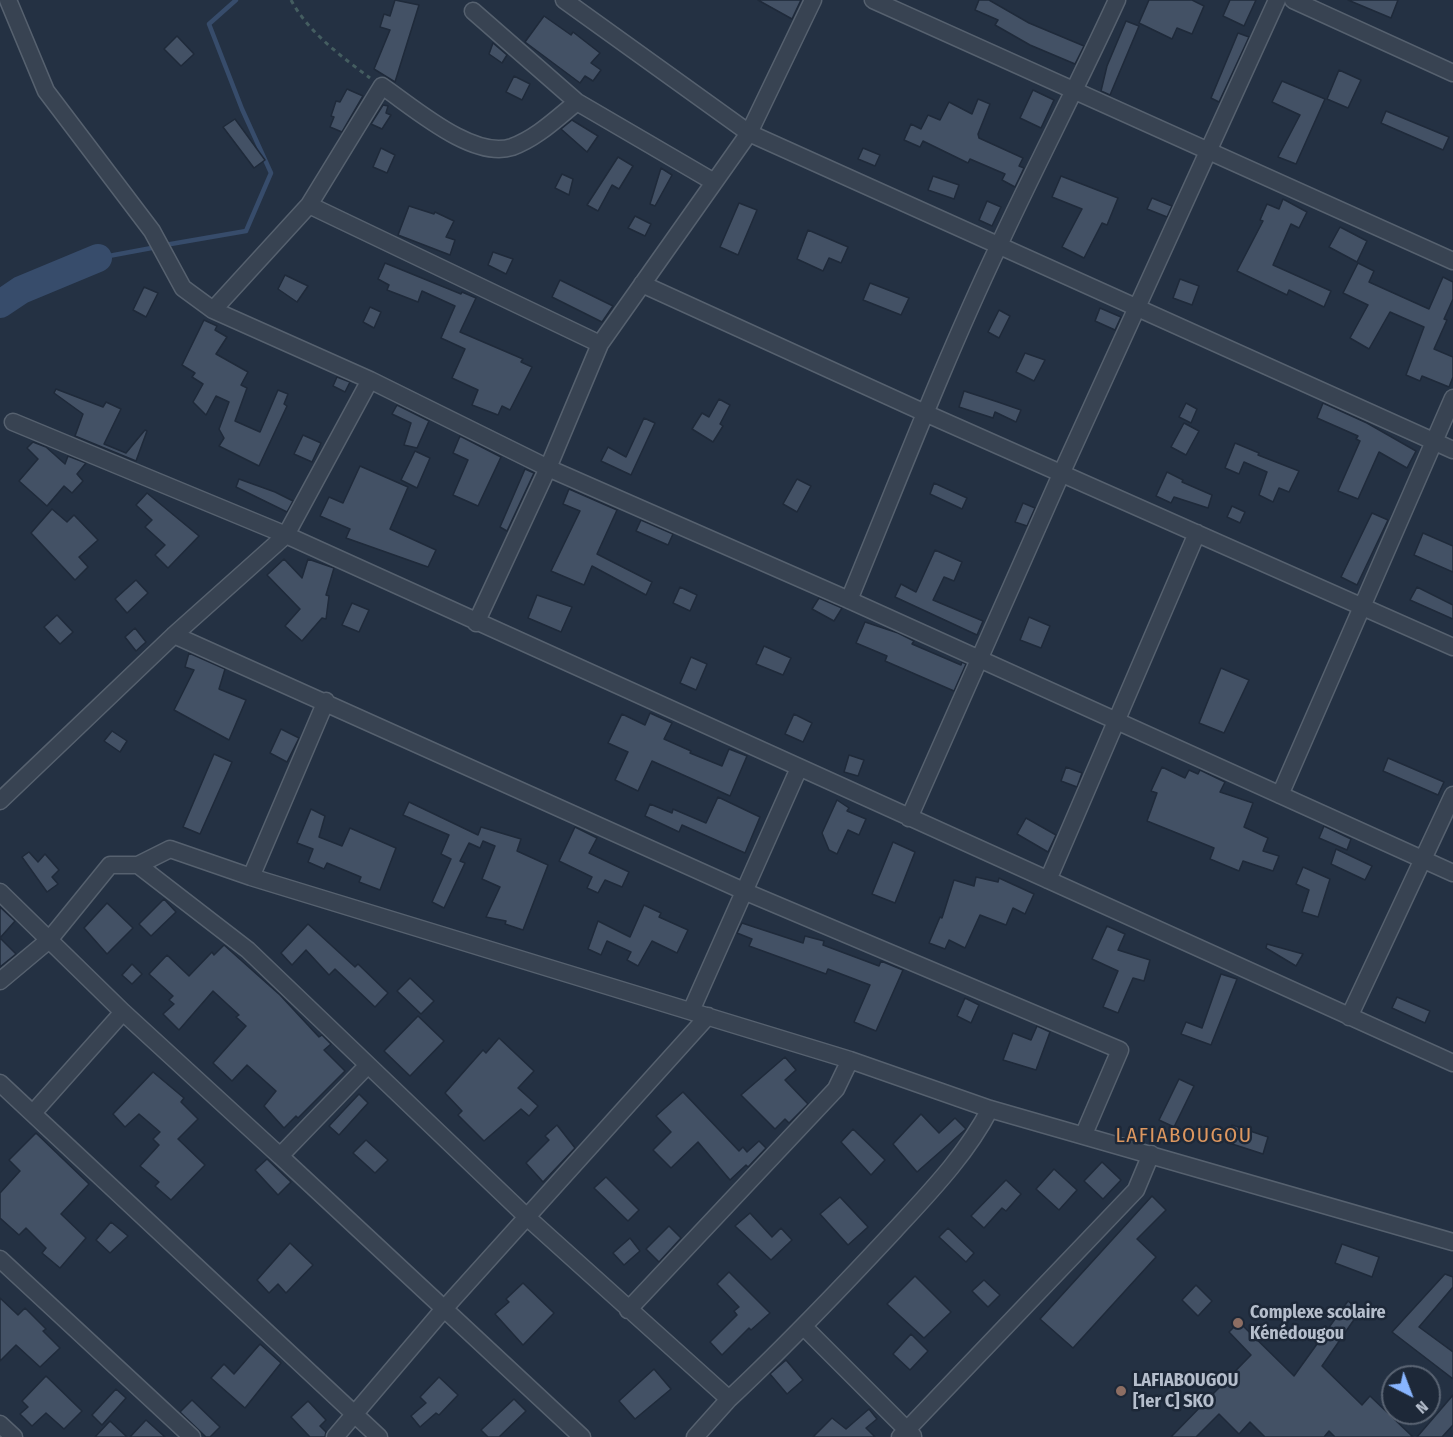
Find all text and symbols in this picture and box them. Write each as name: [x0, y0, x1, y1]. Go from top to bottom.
district label: LAFIABOUGOU: [1115, 1123, 1253, 1149]
place label: Complexe scolaire Kénédougou: [1250, 1302, 1386, 1344]
marker: Complexe scolaire Kénédougou: [1231, 1316, 1245, 1330]
north arrow: [1381, 1365, 1441, 1425]
place label: LAFIABOUGOU [1er C] SKO: [1133, 1370, 1238, 1412]
marker: LAFIABOUGOU [1er C] SKO: [1114, 1384, 1128, 1398]
text: N: [1412, 1397, 1432, 1418]

